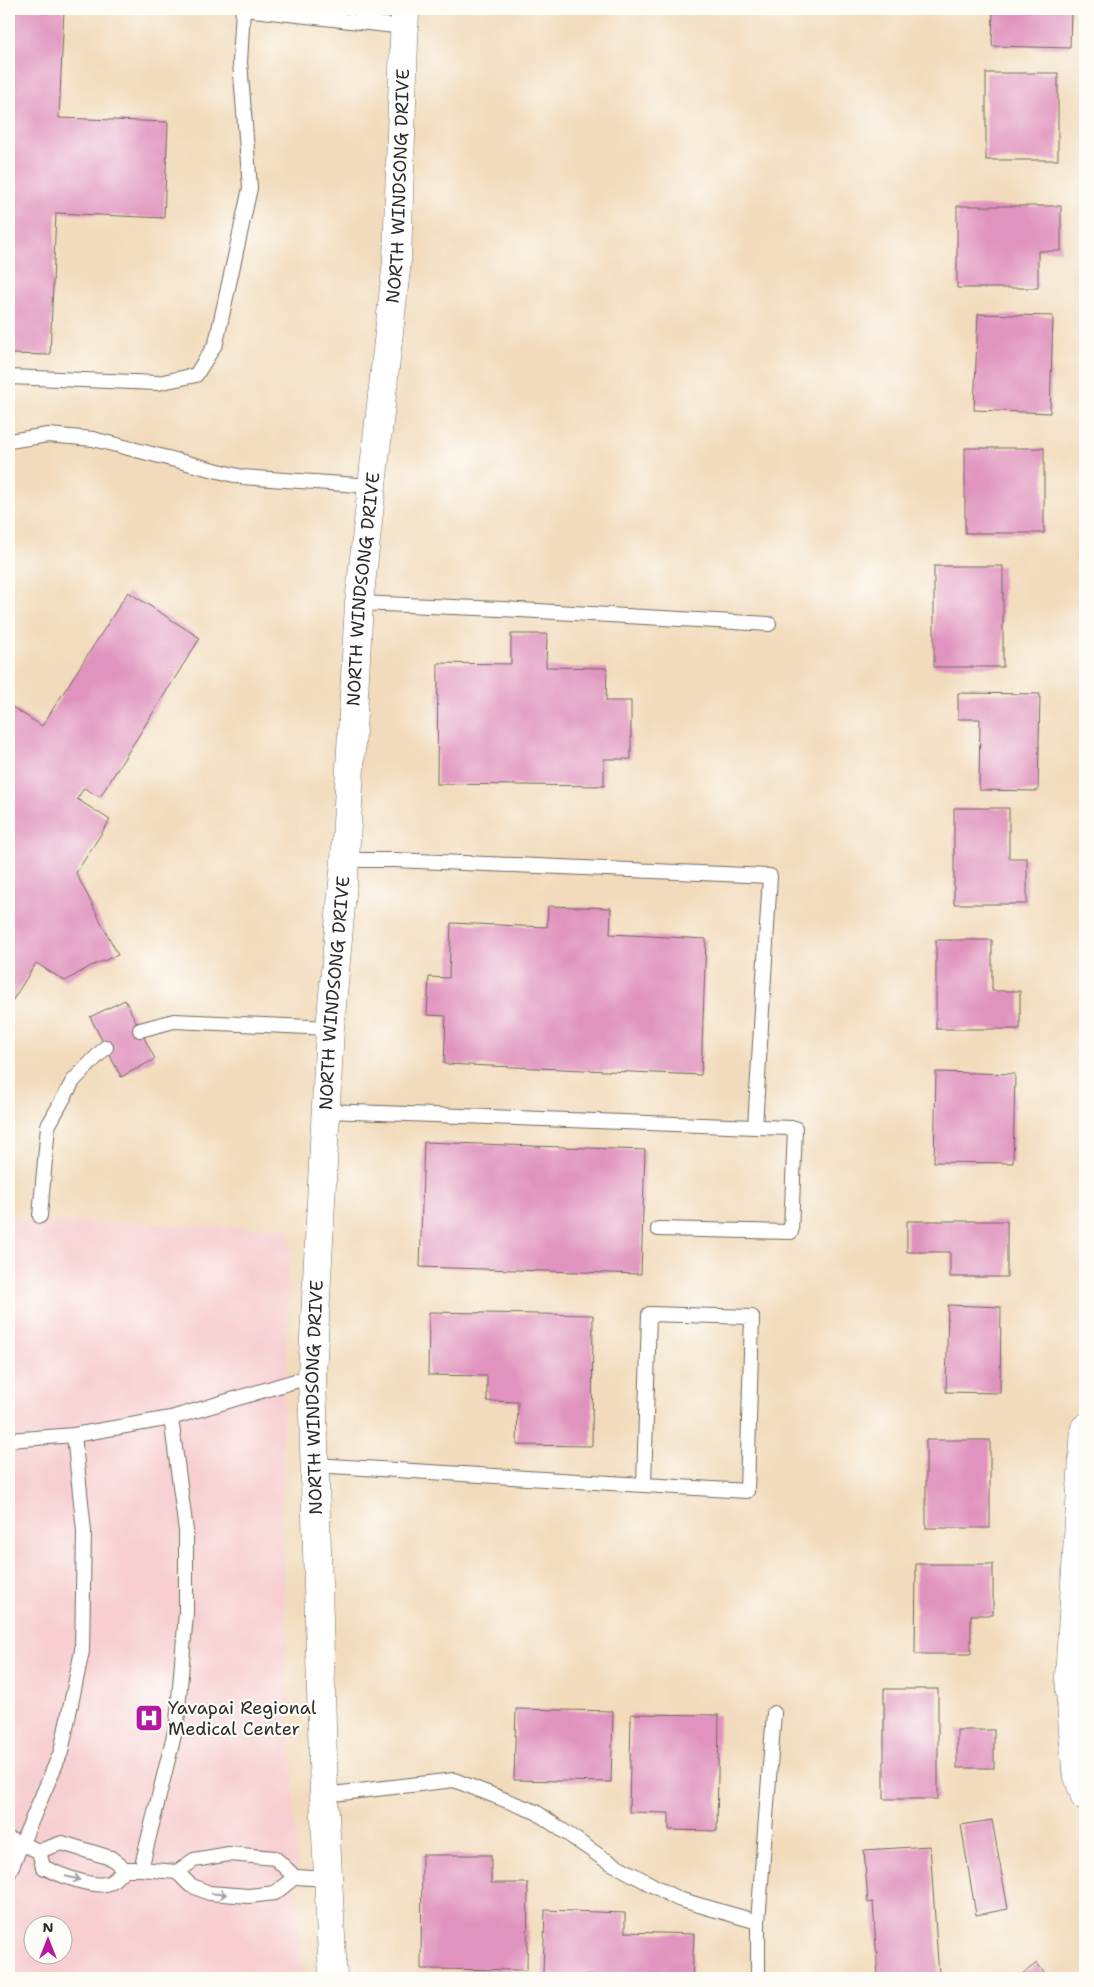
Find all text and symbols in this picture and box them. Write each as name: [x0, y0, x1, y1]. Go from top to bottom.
street label: NORTH WINDSONG DRIVE: [380, 68, 415, 305]
street label: NORTH WINDSONG DRIVE: [341, 471, 385, 707]
street label: NORTH WINDSONG DRIVE: [314, 875, 356, 1111]
street label: NORTH WINDSONG DRIVE: [300, 1279, 329, 1515]
place label: Yavapai Regional Medical Center: [168, 1696, 317, 1741]
hospital icon: Yavapai Regional Medical Center: [134, 1703, 164, 1733]
one-way arrow: [65, 1874, 81, 1883]
one-way arrow: [210, 1889, 226, 1898]
north arrow: [22, 1914, 72, 1964]
text: N: [42, 1918, 54, 1936]

